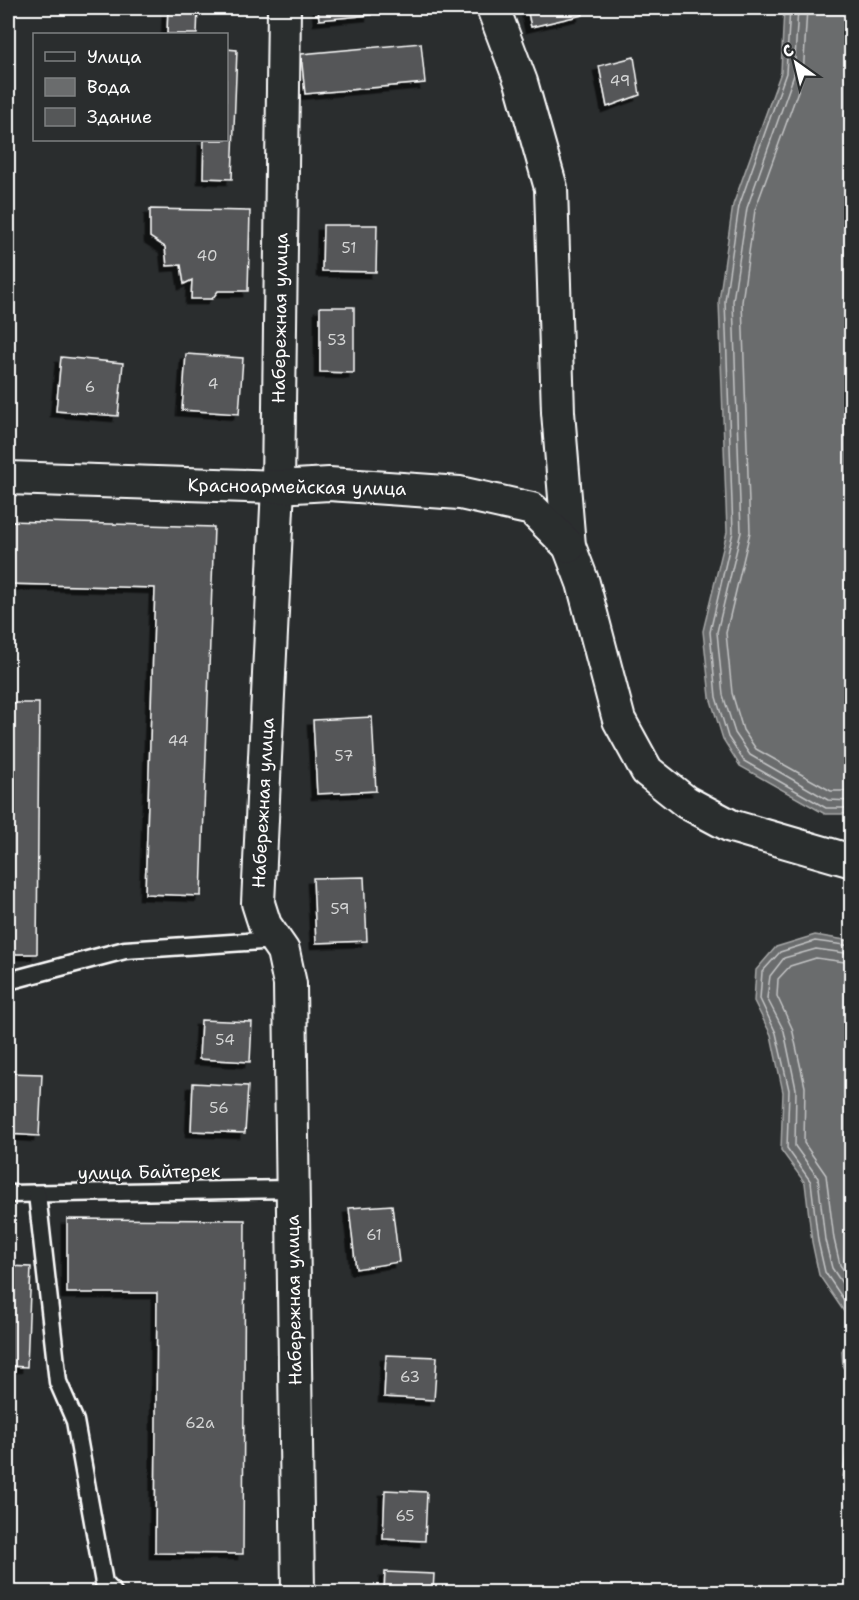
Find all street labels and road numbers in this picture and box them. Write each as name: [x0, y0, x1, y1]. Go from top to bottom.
street label: Набережная улица: [267, 232, 293, 404]
street label: Красноармейская улица: [187, 473, 407, 501]
street label: Набережная улица: [247, 717, 279, 889]
street label: улица Байтерек: [77, 1159, 221, 1185]
street label: Набережная улица: [281, 1214, 307, 1386]

